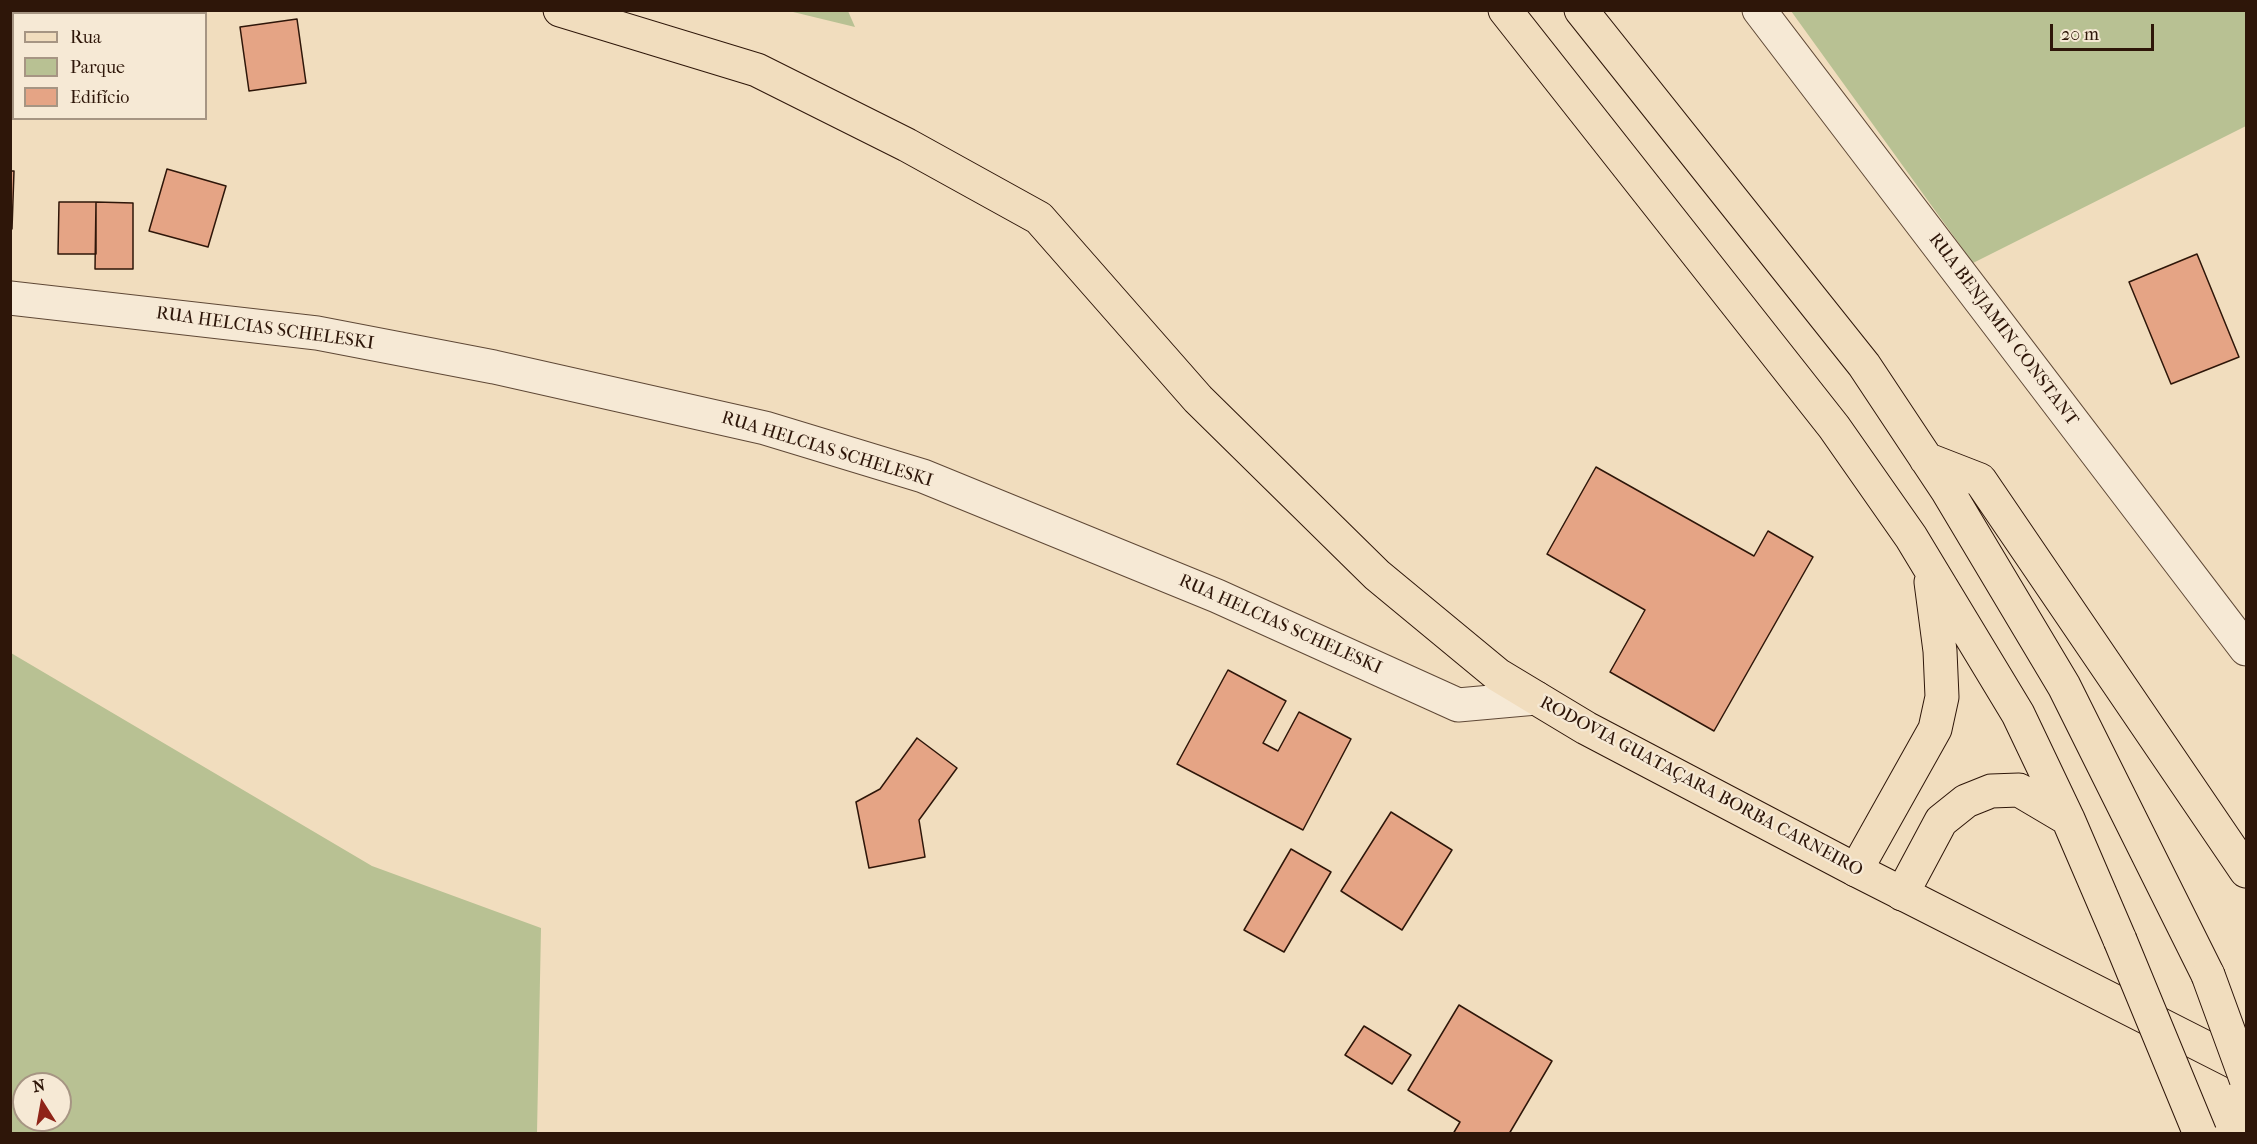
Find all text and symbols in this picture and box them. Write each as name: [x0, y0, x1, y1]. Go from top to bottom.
legend: [12, 12, 207, 120]
scale bar: [2053, 12, 2156, 50]
text: 20 m: [2061, 24, 2099, 45]
text: Rua: [70, 27, 101, 48]
text: Parque: [70, 57, 125, 78]
text: Edifício: [70, 87, 129, 108]
street label: RUA BENJAMIN CONSTANT: [1923, 229, 2083, 431]
street label: RUA HELCIAS SCHELESKI: [155, 303, 375, 355]
street label: RUA HELCIAS SCHELESKI: [719, 408, 935, 492]
street label: RUA HELCIAS SCHELESKI: [1175, 570, 1385, 680]
street label: RODOVIA GUATAÇARA BORBA CARNEIRO: [1536, 692, 1866, 882]
north arrow: [12, 1072, 72, 1132]
text: N: [31, 1075, 47, 1096]

